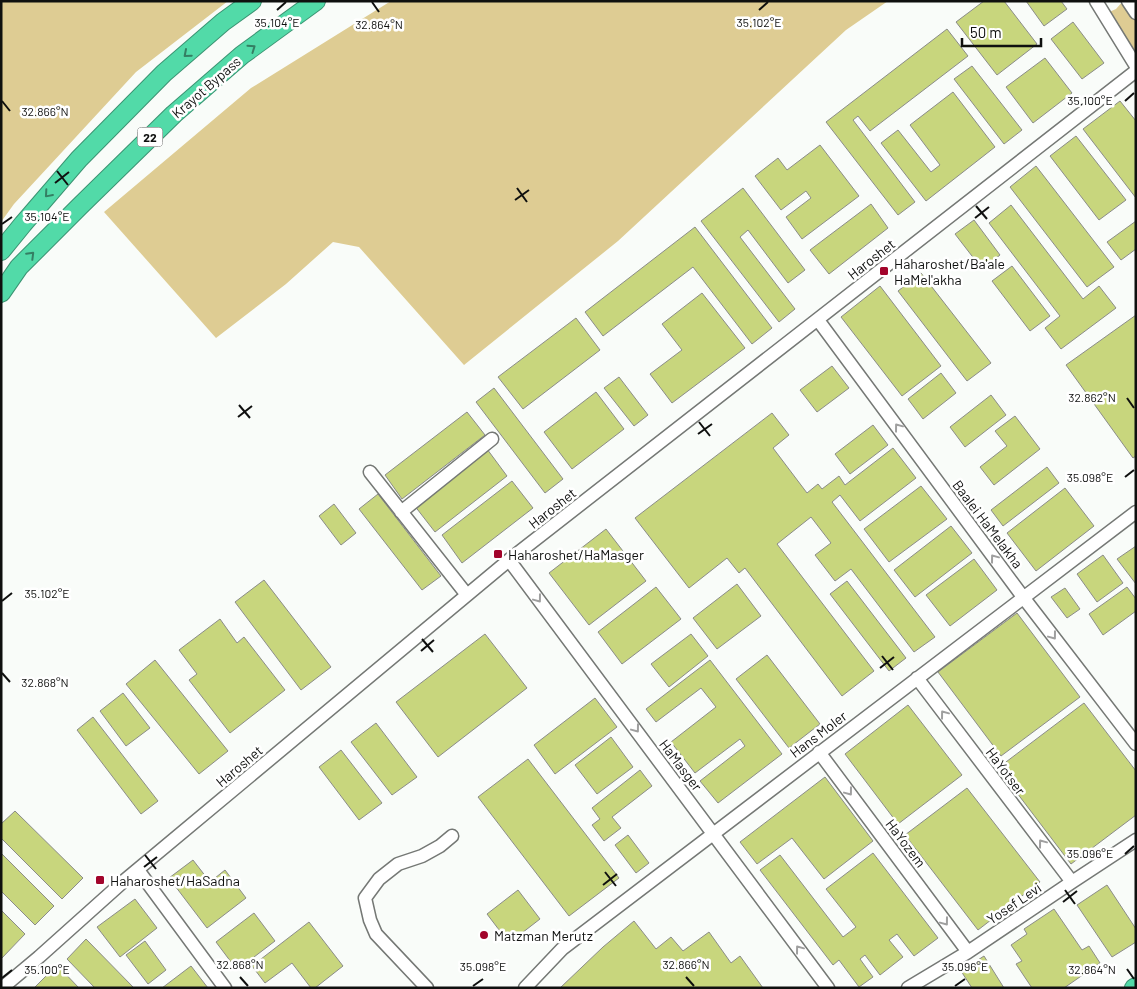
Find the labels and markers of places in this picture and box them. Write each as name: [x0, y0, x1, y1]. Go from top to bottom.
place label: Haharoshet/Ba'ale HaMel'akha: [894, 255, 1005, 288]
marker: Haharoshet/Ba'ale HaMel'akha: [878, 265, 890, 277]
place label: Haharoshet/HaMasger: [508, 546, 644, 563]
marker: Haharoshet/HaMasger: [492, 548, 504, 560]
place label: Haharoshet/HaSadna: [110, 872, 240, 889]
marker: Haharoshet/HaSadna: [94, 874, 106, 886]
place label: Matzman Merutz: [494, 927, 593, 944]
marker: Matzman Merutz: [478, 929, 490, 941]

